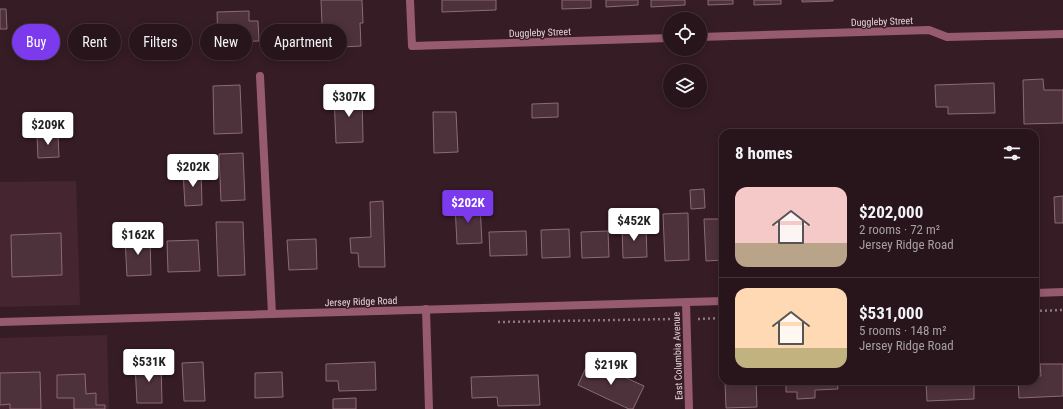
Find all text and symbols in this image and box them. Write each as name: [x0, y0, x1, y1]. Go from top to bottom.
map controls: [663, 12, 707, 108]
button: locate: [663, 12, 707, 56]
street label: Duggleby Street: [851, 15, 913, 28]
chip: Buy: [12, 24, 60, 60]
chip: Rent: [68, 24, 121, 60]
chip: Filters: [129, 24, 192, 60]
chip: New: [200, 24, 252, 60]
chip: Apartment: [260, 24, 347, 60]
street label: Duggleby Street: [509, 26, 571, 39]
button: layers: [663, 64, 707, 108]
pin: $307K: [321, 84, 377, 118]
text: $307K: [332, 89, 366, 104]
pin: $209K: [20, 112, 76, 146]
text: $209K: [31, 117, 65, 132]
icon: filters: [1001, 142, 1023, 164]
text: 8 homes: [735, 143, 793, 163]
pin: $202K: [165, 154, 221, 188]
text: $202K: [176, 159, 210, 174]
pin: $202K: [440, 190, 496, 224]
text: $202K: [451, 195, 485, 210]
text: $202,000: [859, 202, 923, 222]
icon: home: [767, 203, 815, 251]
pin: $452K: [606, 208, 662, 242]
text: $452K: [617, 213, 651, 228]
pin: $162K: [110, 222, 166, 256]
text: 2 rooms · 72 m²: [859, 222, 940, 237]
text: $162K: [121, 227, 155, 242]
text: Jersey Ridge Road: [859, 237, 954, 252]
street label: Jersey Ridge Road: [324, 295, 398, 308]
text: $531,000: [859, 303, 923, 323]
icon: home: [767, 304, 815, 352]
street label: East Columbia Avenue: [670, 311, 685, 400]
text: 5 rooms · 148 m²: [859, 323, 946, 338]
text: Jersey Ridge Road: [859, 338, 954, 353]
pin: $531K: [121, 349, 177, 383]
pin: $219K: [583, 352, 639, 386]
text: $531K: [132, 354, 166, 369]
text: $219K: [594, 357, 628, 372]

